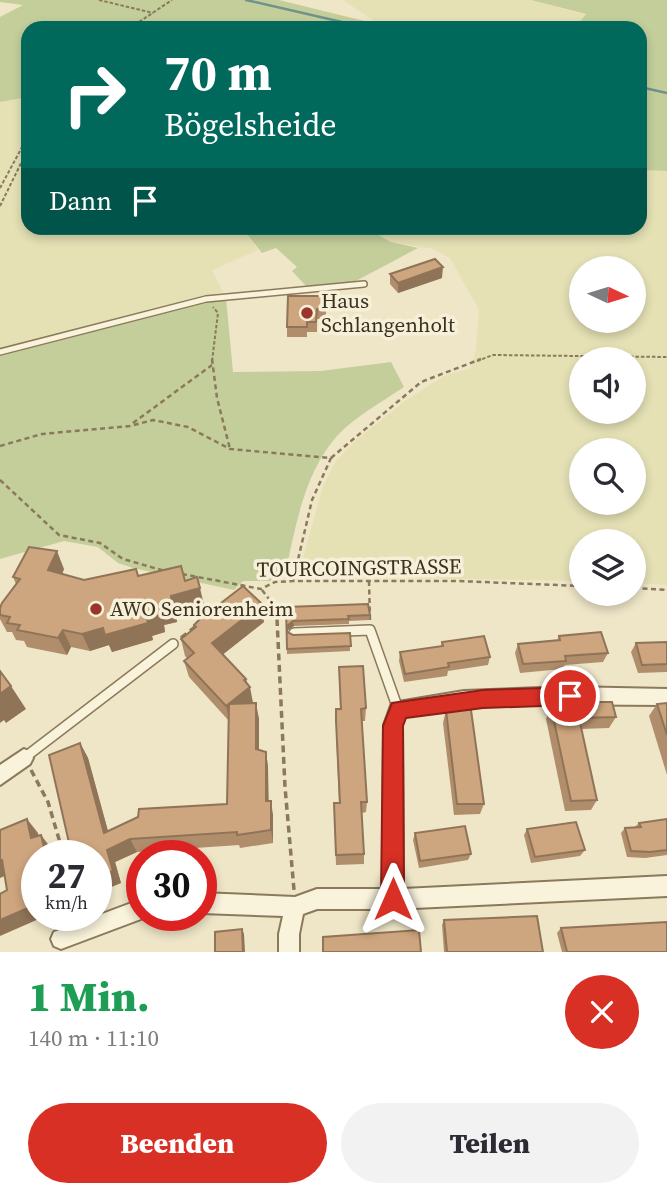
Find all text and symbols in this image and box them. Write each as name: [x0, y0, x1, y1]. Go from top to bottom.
text: 70 m: [164, 39, 272, 106]
icon: right: [49, 49, 140, 140]
text: Bögelsheide: [164, 103, 337, 147]
icon: arrive: [126, 182, 164, 220]
text: Dann: [49, 183, 112, 219]
north arrow: [569, 256, 646, 332]
map controls: [569, 256, 646, 606]
place label: Haus Schlangenholt: [321, 286, 455, 339]
marker: Haus Schlangenholt: [299, 305, 315, 321]
button: sound: [569, 347, 646, 424]
button: search: [569, 438, 646, 515]
button: layers: [569, 529, 646, 606]
street label: TOURCOINGSTRASSE: [256, 551, 461, 584]
place label: AWO Seniorenheim: [110, 594, 294, 623]
marker: AWO Seniorenheim: [88, 601, 104, 617]
pin: [540, 666, 600, 726]
icon: arrive: [551, 677, 589, 715]
speed limit sign: 30: [126, 840, 217, 931]
text: 27: [48, 852, 85, 900]
position arrow: [356, 862, 430, 936]
text: km/h: [45, 890, 88, 915]
text: 1 Min.: [28, 967, 150, 1025]
button: close: [565, 975, 639, 1049]
text: 140 m · 11:10: [28, 1022, 159, 1054]
button: Beenden: [28, 1103, 327, 1183]
button: Teilen: [341, 1103, 639, 1183]

